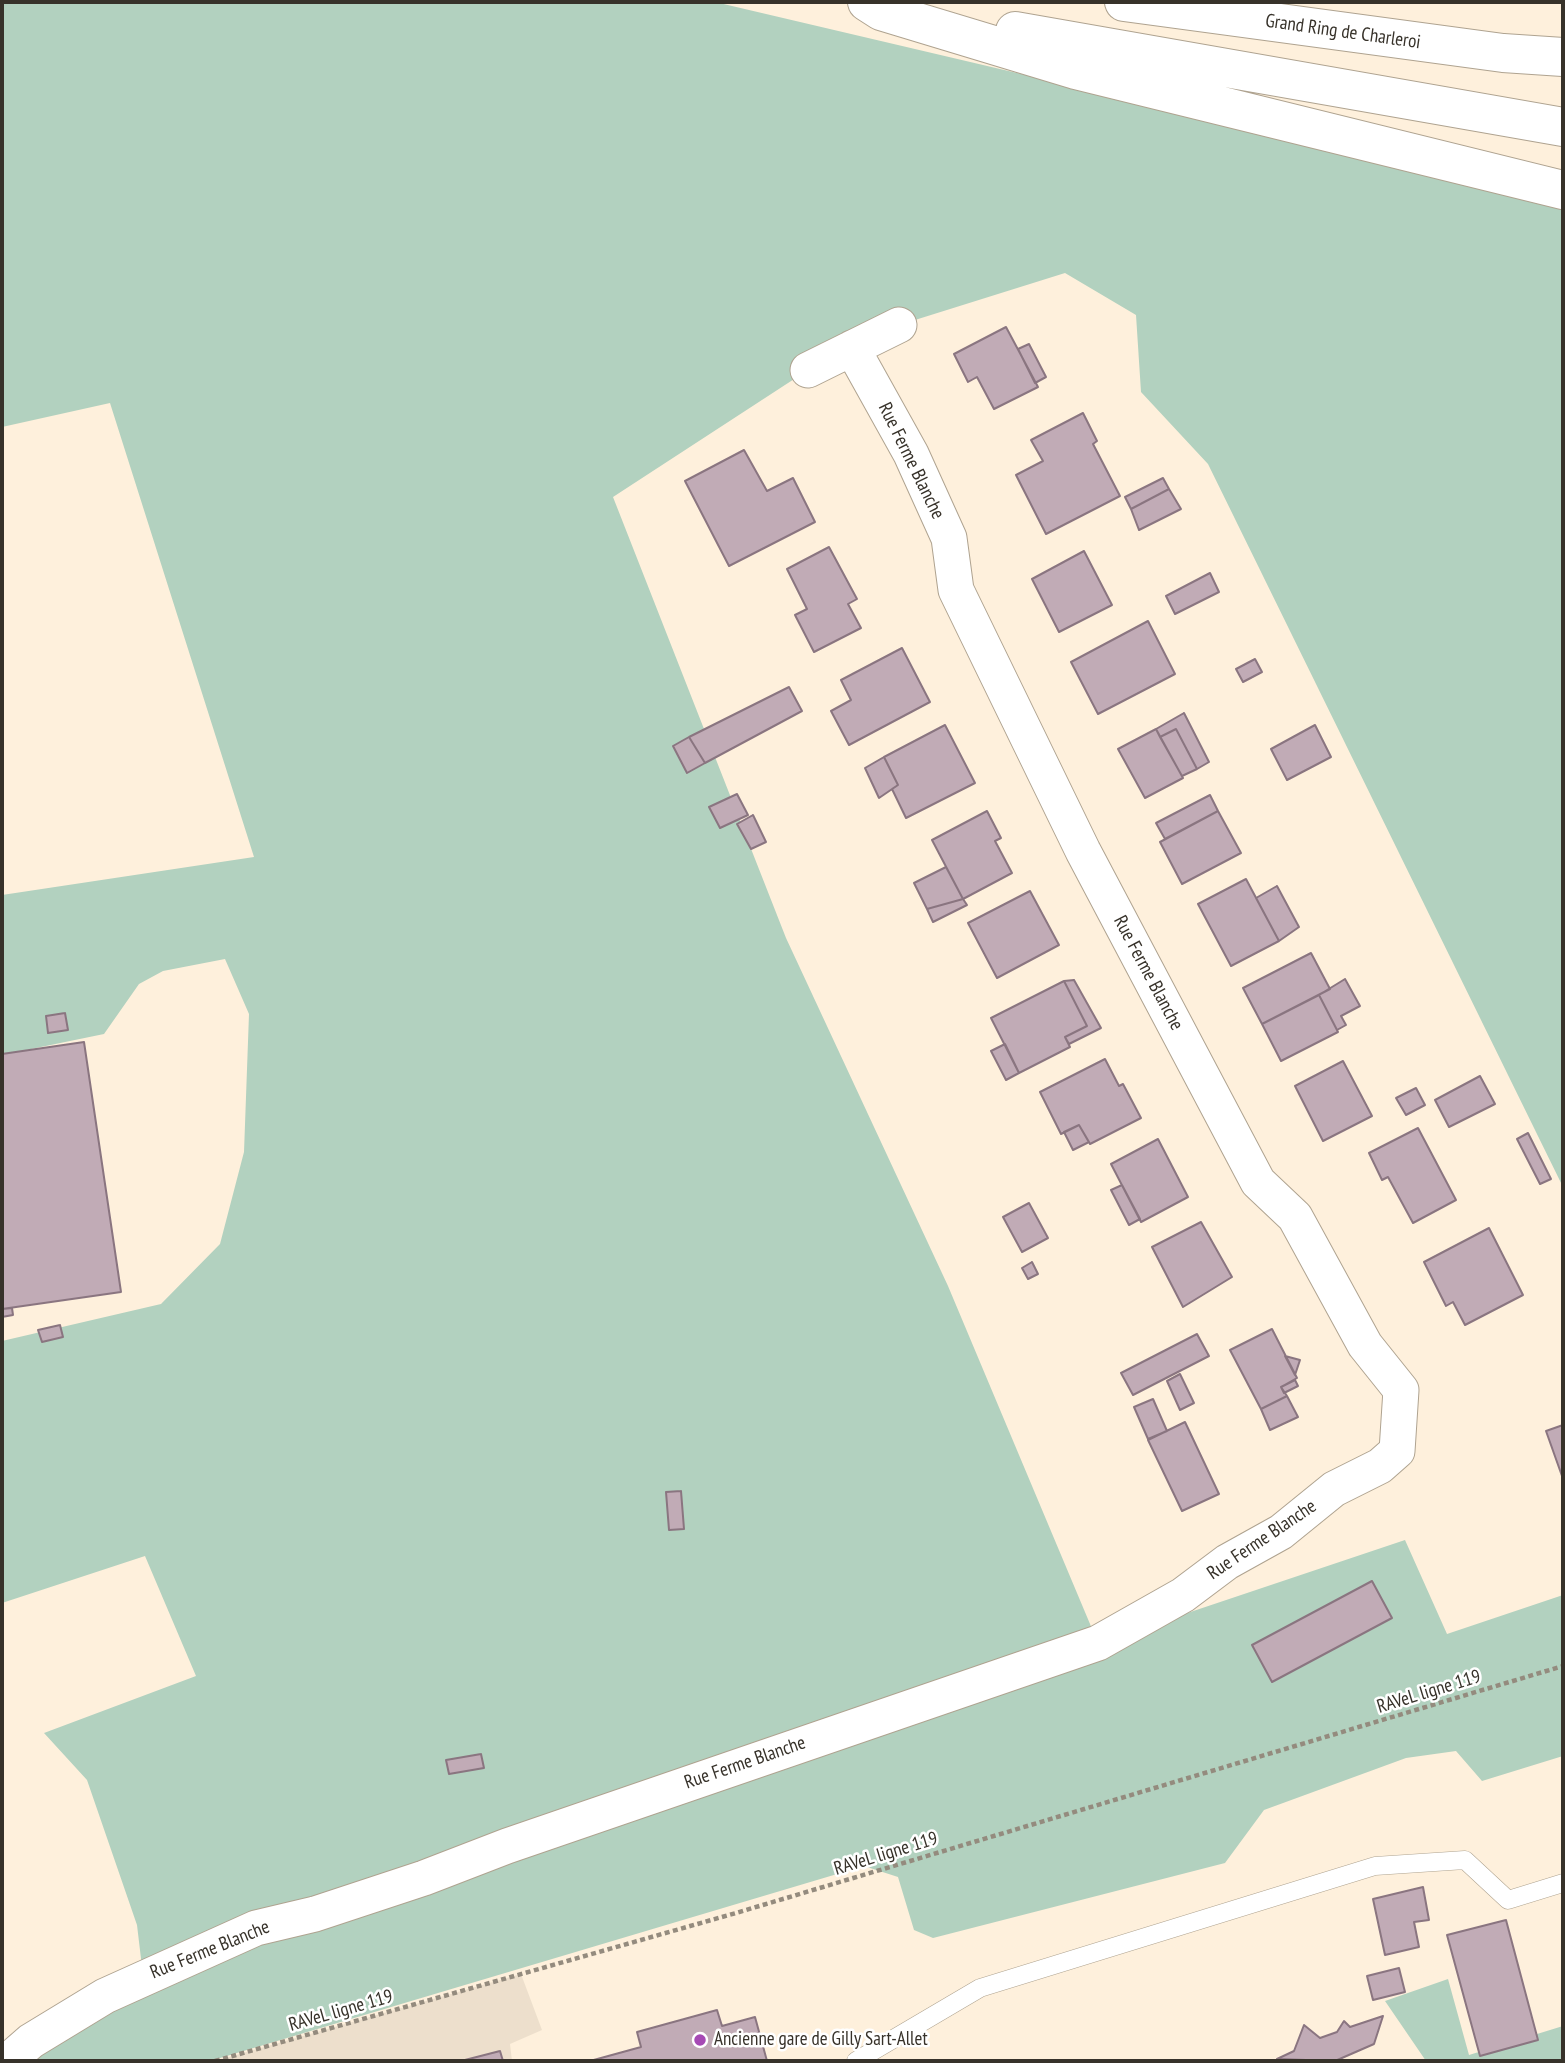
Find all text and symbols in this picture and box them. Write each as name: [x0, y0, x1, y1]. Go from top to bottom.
street label: Grand Ring de Charleroi: [1264, 10, 1422, 54]
street label: Rue Ferme Blanche: [873, 399, 949, 523]
street label: Rue Ferme Blanche: [1108, 912, 1188, 1034]
street label: Rue Ferme Blanche: [1203, 1495, 1321, 1585]
street label: RAVeL ligne 119: [1374, 1665, 1484, 1719]
street label: Rue Ferme Blanche: [681, 1732, 809, 1794]
street label: RAVeL ligne 119: [831, 1827, 941, 1881]
street label: Rue Ferme Blanche: [147, 1916, 273, 1984]
street label: RAVeL ligne 119: [286, 1985, 396, 2037]
place label: Ancienne gare de Gilly Sart-Allet: [714, 2029, 928, 2051]
marker: Ancienne gare de Gilly Sart-Allet: [692, 2032, 708, 2048]

